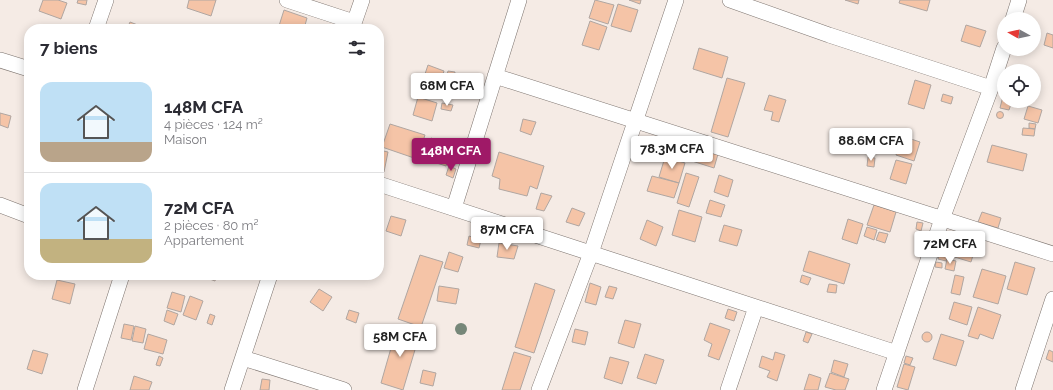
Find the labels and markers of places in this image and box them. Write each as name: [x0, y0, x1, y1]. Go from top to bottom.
pin: 68M CFA: [410, 73, 484, 107]
pin: 88.6M CFA: [825, 128, 917, 162]
pin: 78.3M CFA: [626, 136, 718, 170]
pin: 148M CFA: [410, 138, 492, 172]
pin: 87M CFA: [470, 217, 544, 251]
pin: 72M CFA: [913, 231, 987, 265]
pin: 58M CFA: [363, 324, 437, 358]

